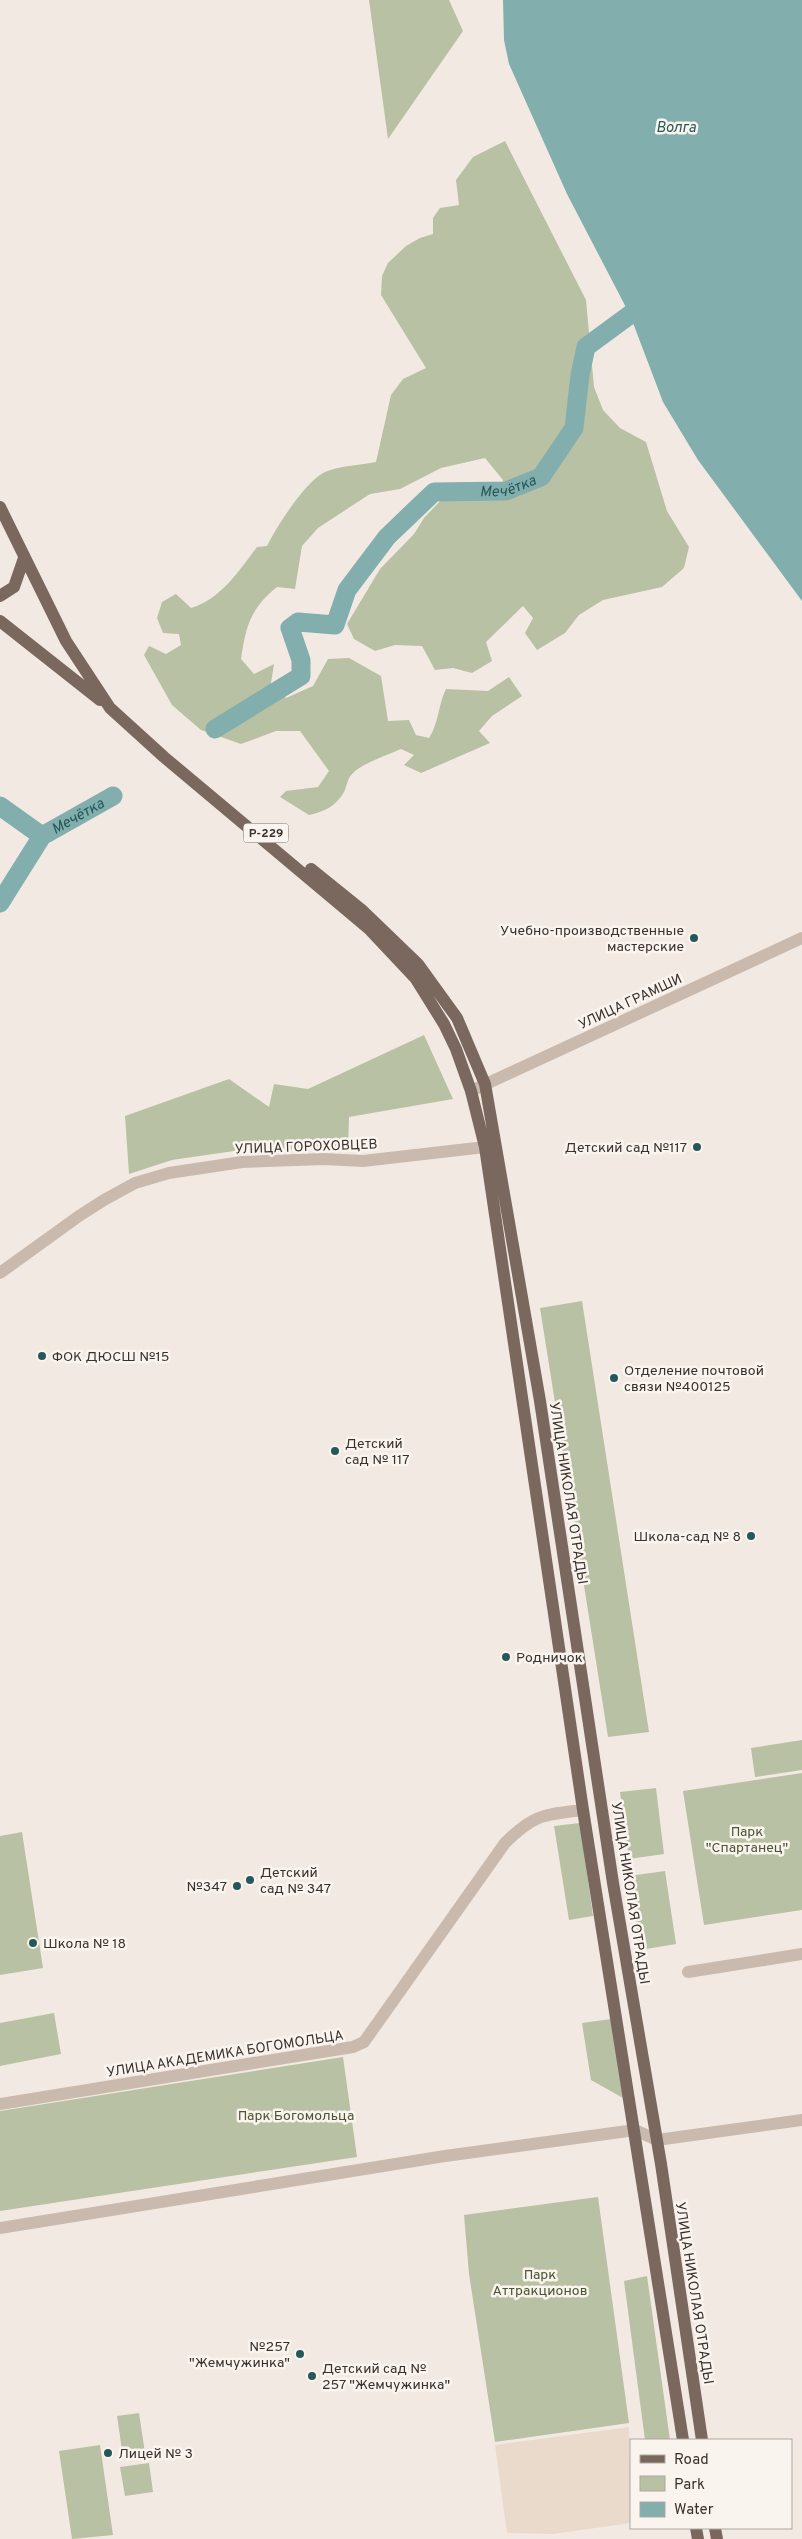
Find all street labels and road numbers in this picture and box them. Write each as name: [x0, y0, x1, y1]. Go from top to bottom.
road number: Р-229: [244, 824, 288, 842]
street label: УЛИЦА ГРАМШИ: [576, 971, 685, 1034]
street label: УЛИЦА ГОРОХОВЦЕВ: [234, 1137, 378, 1158]
street label: УЛИЦА НИКОЛАЯ ОТРАДЫ: [545, 1401, 590, 1586]
street label: УЛИЦА НИКОЛАЯ ОТРАДЫ: [607, 1801, 652, 1986]
street label: УЛИЦА АКАДЕМИКА БОГОМОЛЬЦА: [105, 2027, 345, 2082]
street label: УЛИЦА НИКОЛАЯ ОТРАДЫ: [671, 2201, 716, 2386]

